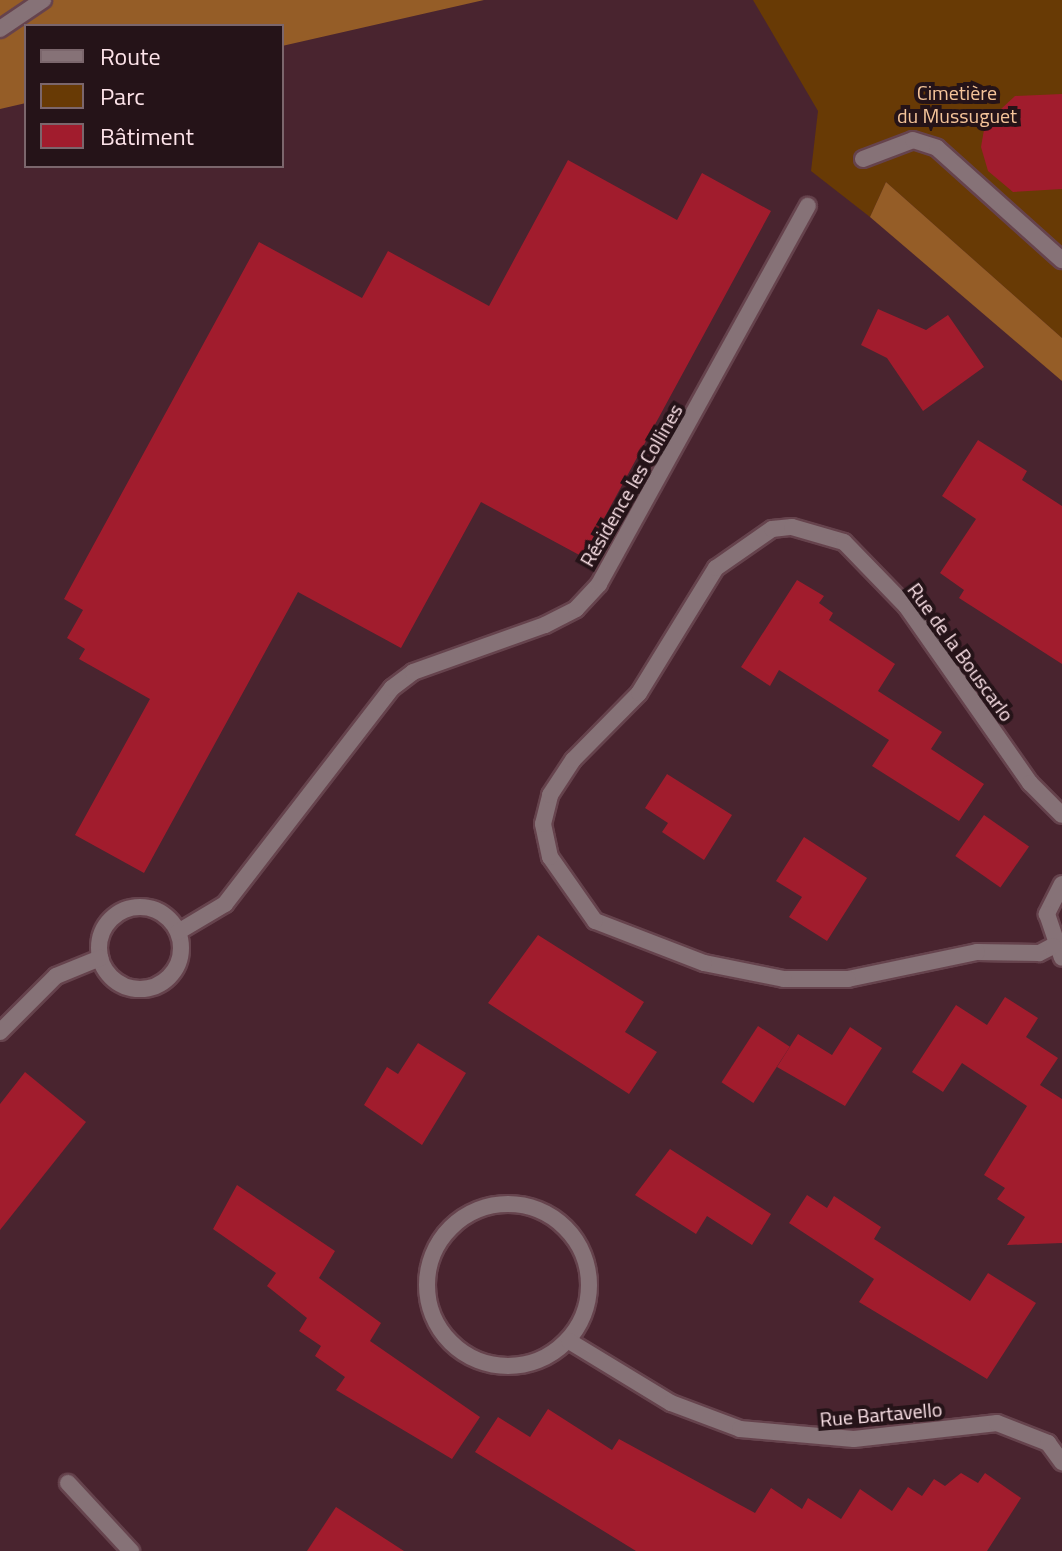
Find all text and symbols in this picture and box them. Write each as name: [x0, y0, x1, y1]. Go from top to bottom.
legend: [24, 24, 284, 168]
text: Route: [100, 38, 161, 74]
text: Parc: [100, 78, 145, 114]
park label: Cimetière du Mussuguet: [897, 81, 1017, 128]
text: Bâtiment: [100, 118, 194, 154]
street label: Résidence les Collines: [575, 399, 687, 571]
street label: Rue de la Bouscarlo: [903, 578, 1019, 726]
street label: Rue Bartavello: [819, 1397, 943, 1431]

